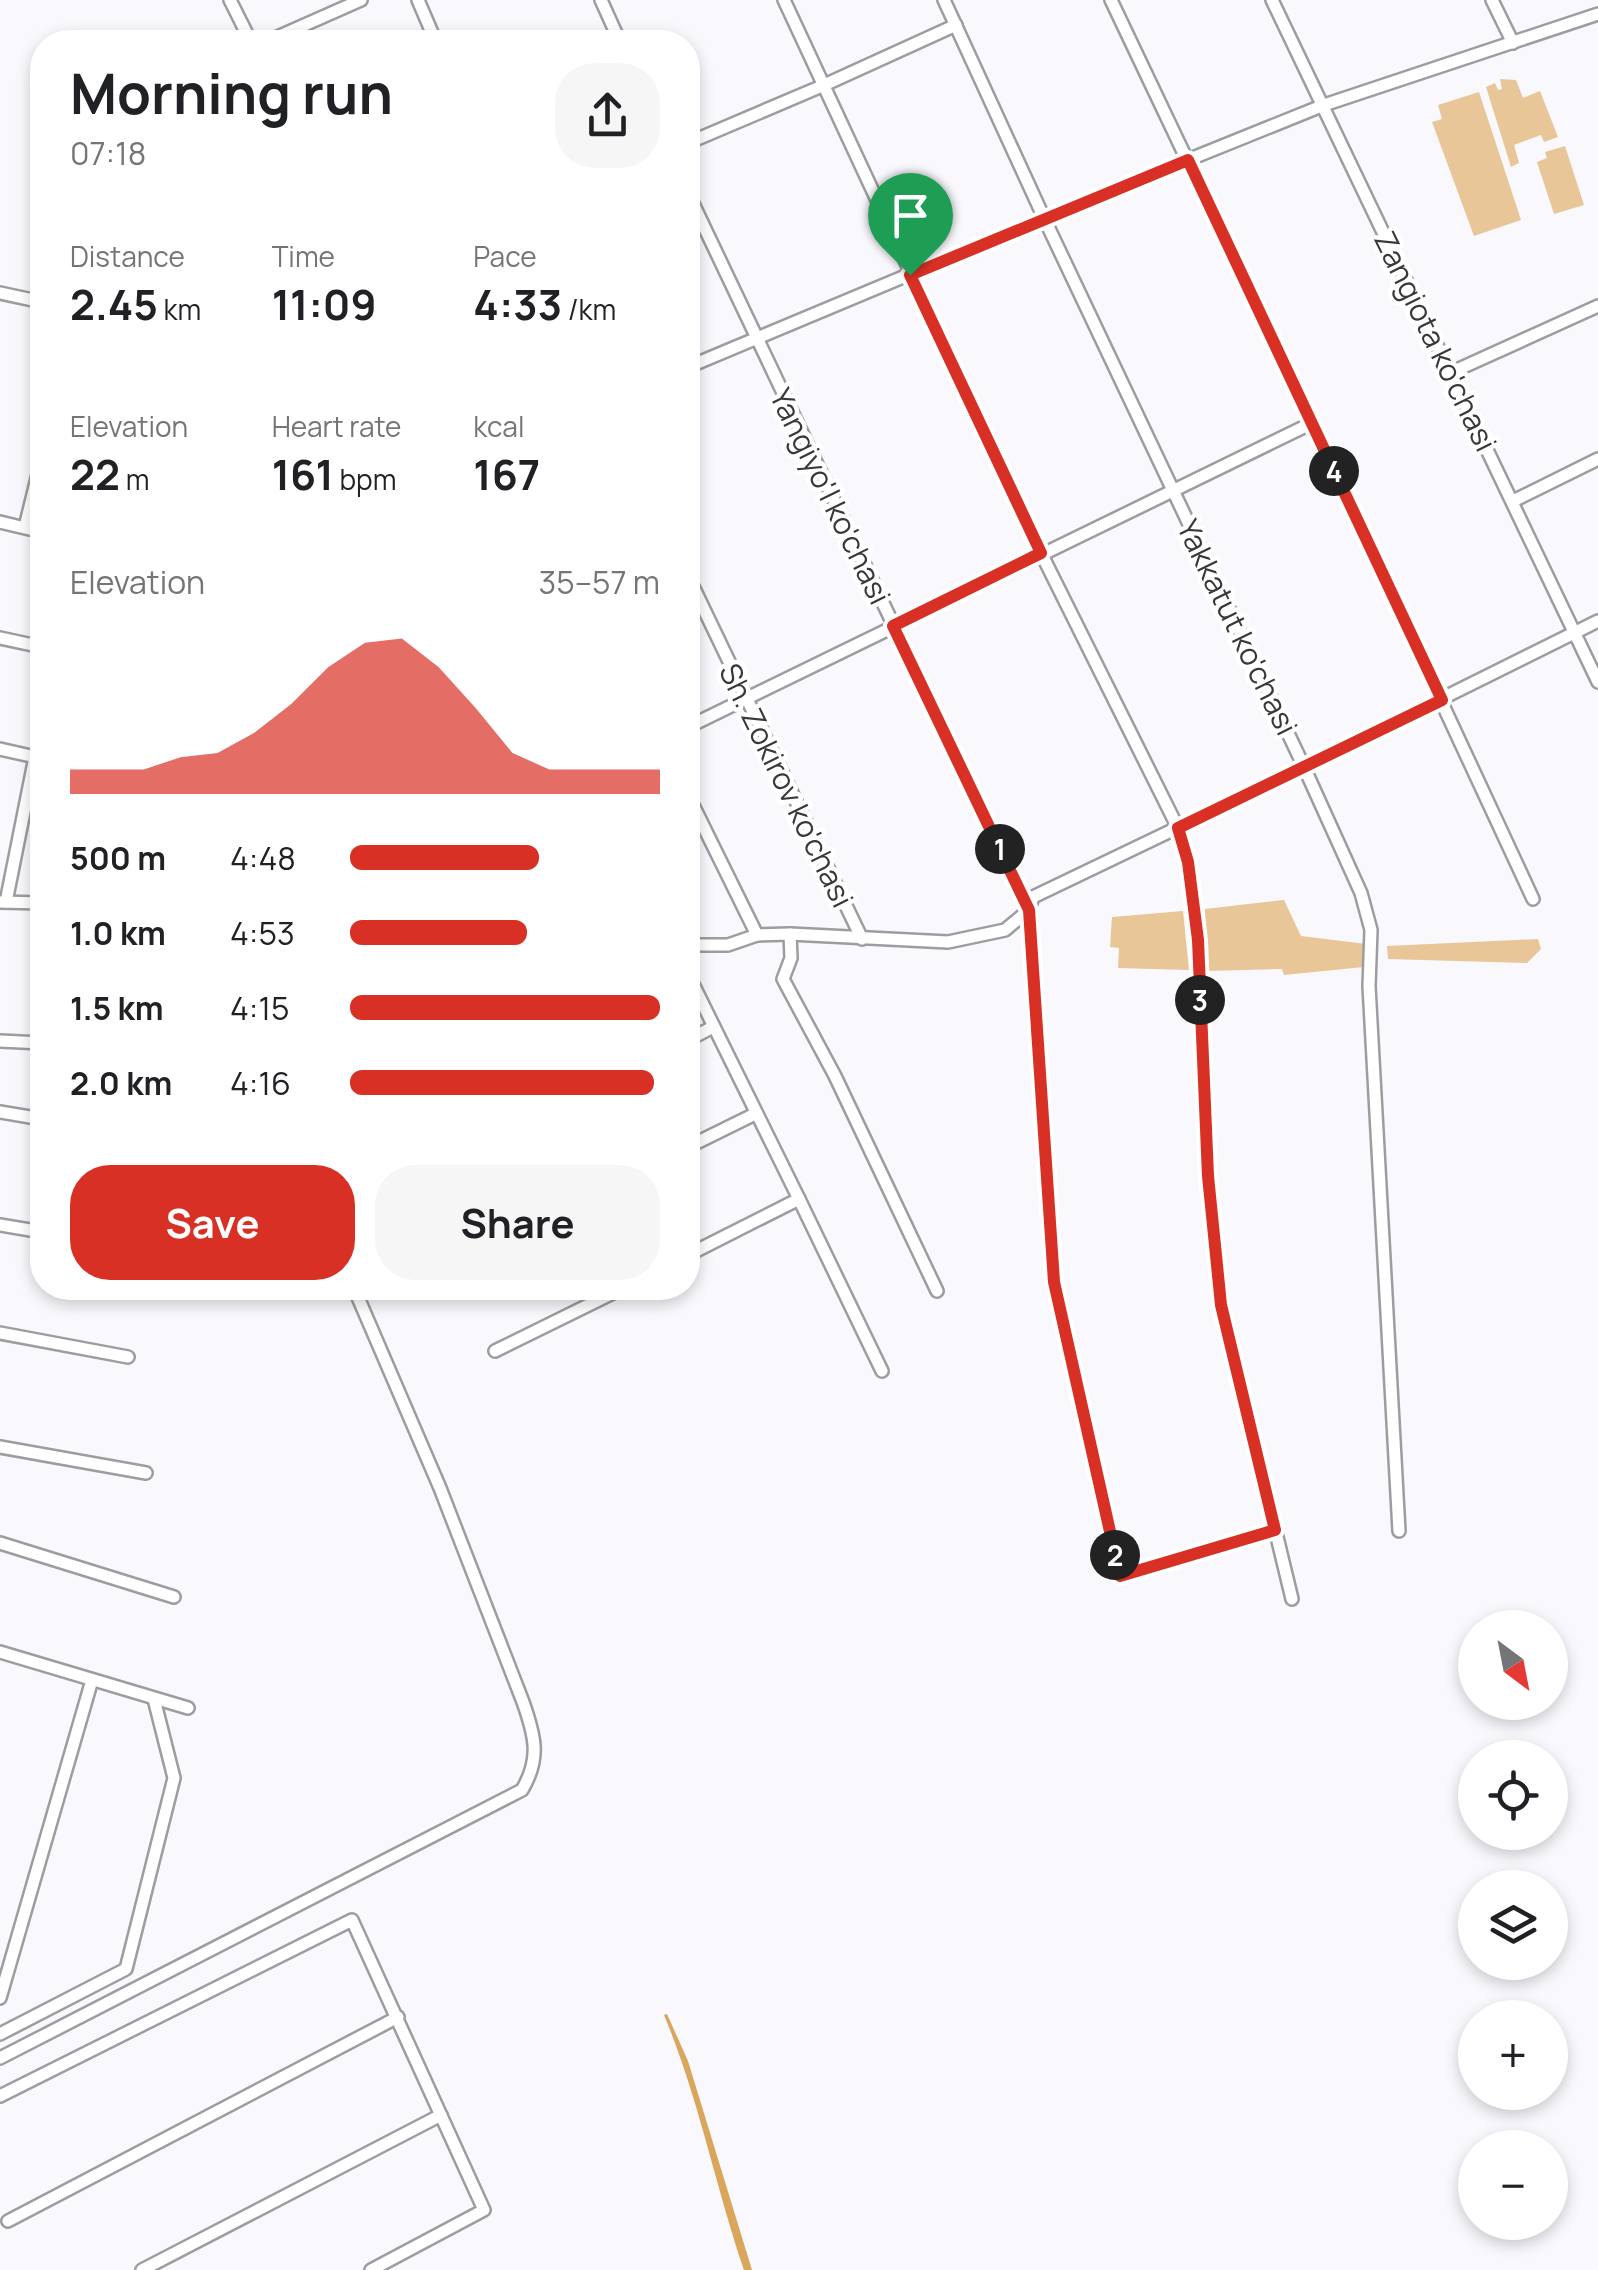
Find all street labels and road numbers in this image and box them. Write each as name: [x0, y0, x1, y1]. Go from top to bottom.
street label: Zangiota ko'chasi: [1365, 224, 1507, 458]
street label: Yangiyo'l ko'chasi: [761, 381, 901, 611]
street label: Yakkatut ko'chasi: [1168, 512, 1308, 742]
street label: Sh. Zokirov ko'chasi: [710, 656, 864, 914]

